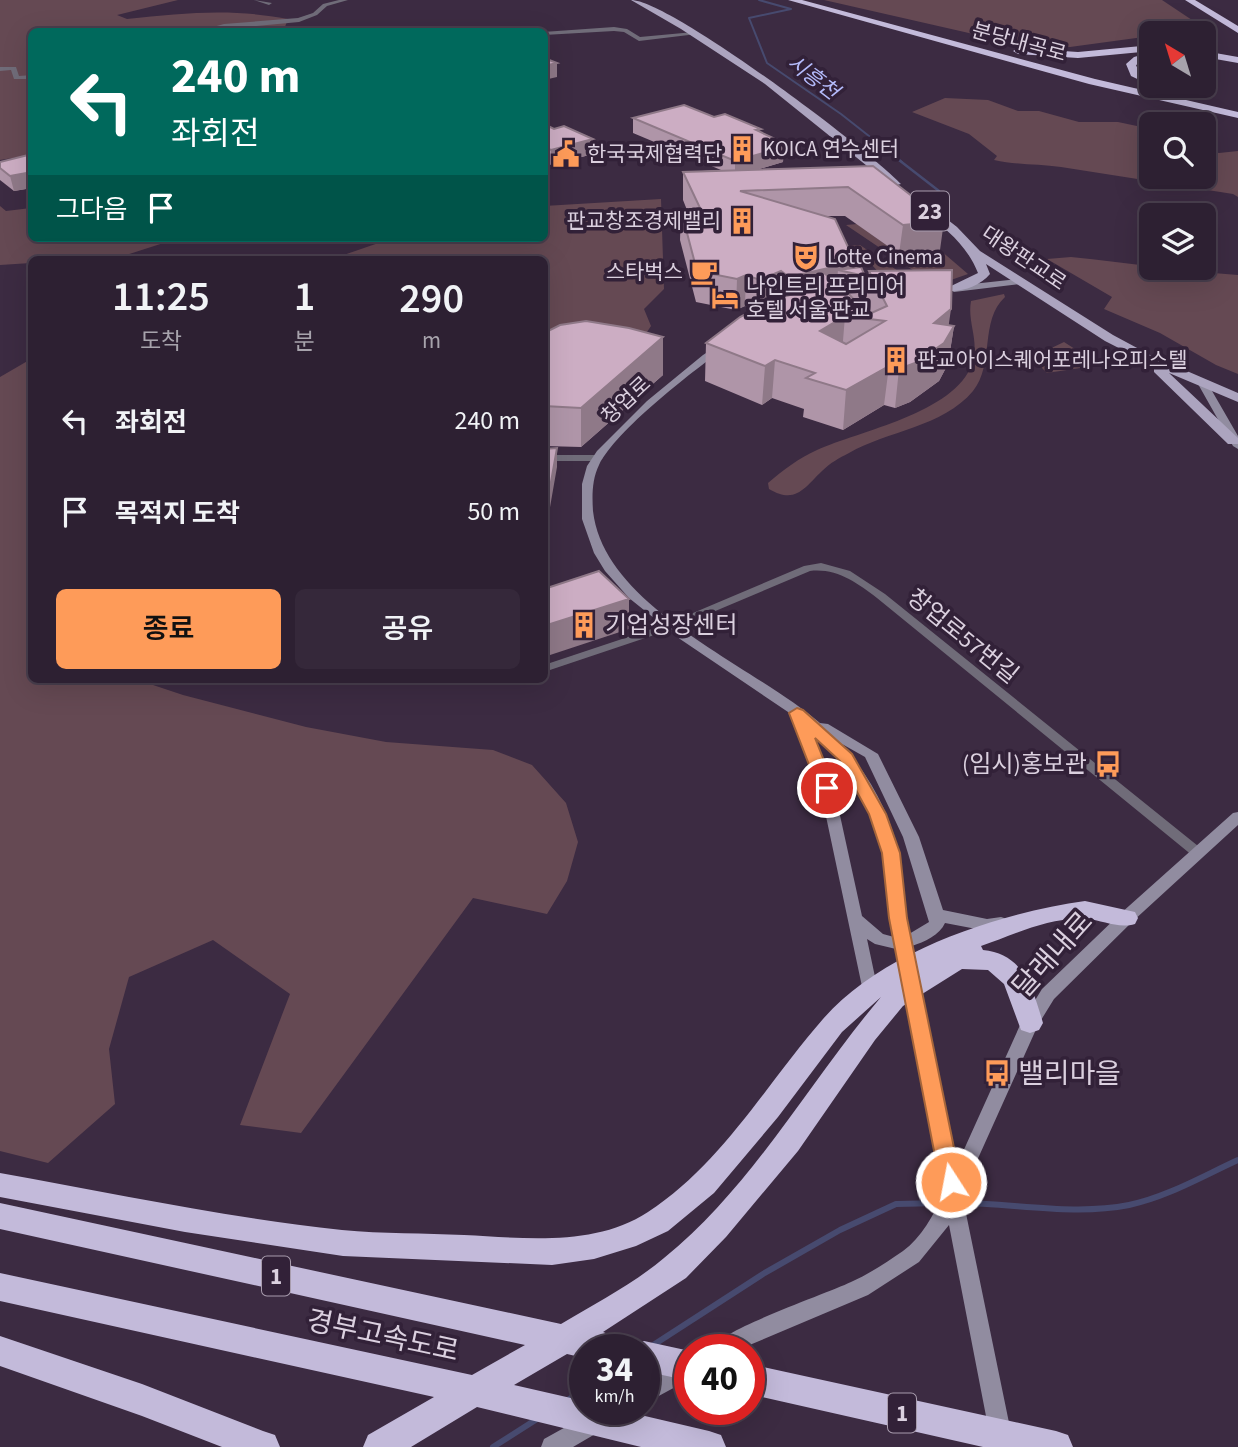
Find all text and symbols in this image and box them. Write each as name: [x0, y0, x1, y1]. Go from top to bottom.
street label: 분당내곡로: [968, 15, 1070, 69]
north arrow: [1139, 21, 1216, 98]
map controls: [1139, 21, 1216, 280]
text: 240 m: [171, 42, 300, 112]
water label: 시흥천: [781, 48, 847, 108]
icon: left: [56, 56, 147, 147]
text: 좌회전: [171, 111, 259, 157]
button: search: [1139, 112, 1216, 189]
building icon: KOICA 연수센터: [727, 134, 757, 164]
place label: KOICA 연수센터: [763, 134, 899, 164]
public building icon: 한국국제협력단: [551, 139, 581, 169]
place label: 한국국제협력단: [587, 139, 722, 169]
icon: arrive: [142, 189, 180, 227]
text: 그다음: [56, 191, 128, 228]
road number: 23: [911, 192, 949, 230]
button: layers: [1139, 203, 1216, 280]
place label: 판교창조경제밸리: [566, 206, 721, 236]
building icon: 판교창조경제밸리: [727, 206, 757, 236]
street label: 대왕판교로: [976, 219, 1072, 297]
theatre icon: Lotte Cinema: [791, 242, 821, 272]
place label: Lotte Cinema: [827, 242, 943, 272]
place label: 스타벅스: [606, 257, 683, 287]
cafe icon: 스타벅스: [689, 257, 719, 287]
text: 11:25: [112, 267, 210, 327]
text: 1: [294, 267, 315, 327]
text: 290: [399, 269, 464, 329]
place label: 나인트리 프리미어 호텔 서울 판교: [746, 271, 905, 325]
hotel icon: 나인트리 프리미어 호텔 서울 판교: [710, 283, 740, 313]
text: m: [422, 324, 441, 357]
text: 도착: [140, 325, 182, 358]
text: 분: [294, 325, 315, 358]
building icon: 판교아이스퀘어포레나오피스텔: [881, 345, 911, 375]
place label: 판교아이스퀘어포레나오피스텔: [917, 345, 1187, 375]
street label: 창업로: [595, 369, 657, 431]
icon: left: [56, 402, 94, 440]
text: 240 m: [454, 402, 520, 439]
text: 좌회전: [115, 404, 187, 441]
icon: arrive: [56, 493, 94, 531]
text: 50 m: [467, 493, 520, 530]
text: 목적지 도착: [115, 495, 240, 532]
street label: 창업로57번길: [900, 581, 1026, 692]
button: 종료: [56, 589, 281, 669]
button: 공유: [295, 589, 520, 669]
place label: 기업성장센터: [605, 608, 737, 643]
building icon: 기업성장센터: [569, 610, 599, 640]
place label: (임시)홍보관: [962, 747, 1087, 782]
bus stop icon: (임시)홍보관: [1093, 749, 1123, 779]
pin: [797, 758, 857, 818]
icon: arrive: [808, 769, 846, 807]
street label: 달래내로: [1003, 903, 1102, 1006]
place label: 밸리마을: [1018, 1054, 1121, 1094]
bus stop icon: 밸리마을: [982, 1058, 1012, 1088]
position arrow: [914, 1145, 988, 1219]
road number: 1: [262, 1256, 290, 1296]
street label: 경부고속도로: [303, 1300, 463, 1372]
speed limit sign: 40: [674, 1334, 765, 1425]
text: 34: [596, 1345, 633, 1395]
text: km/h: [595, 1384, 634, 1409]
road number: 1: [888, 1394, 916, 1432]

